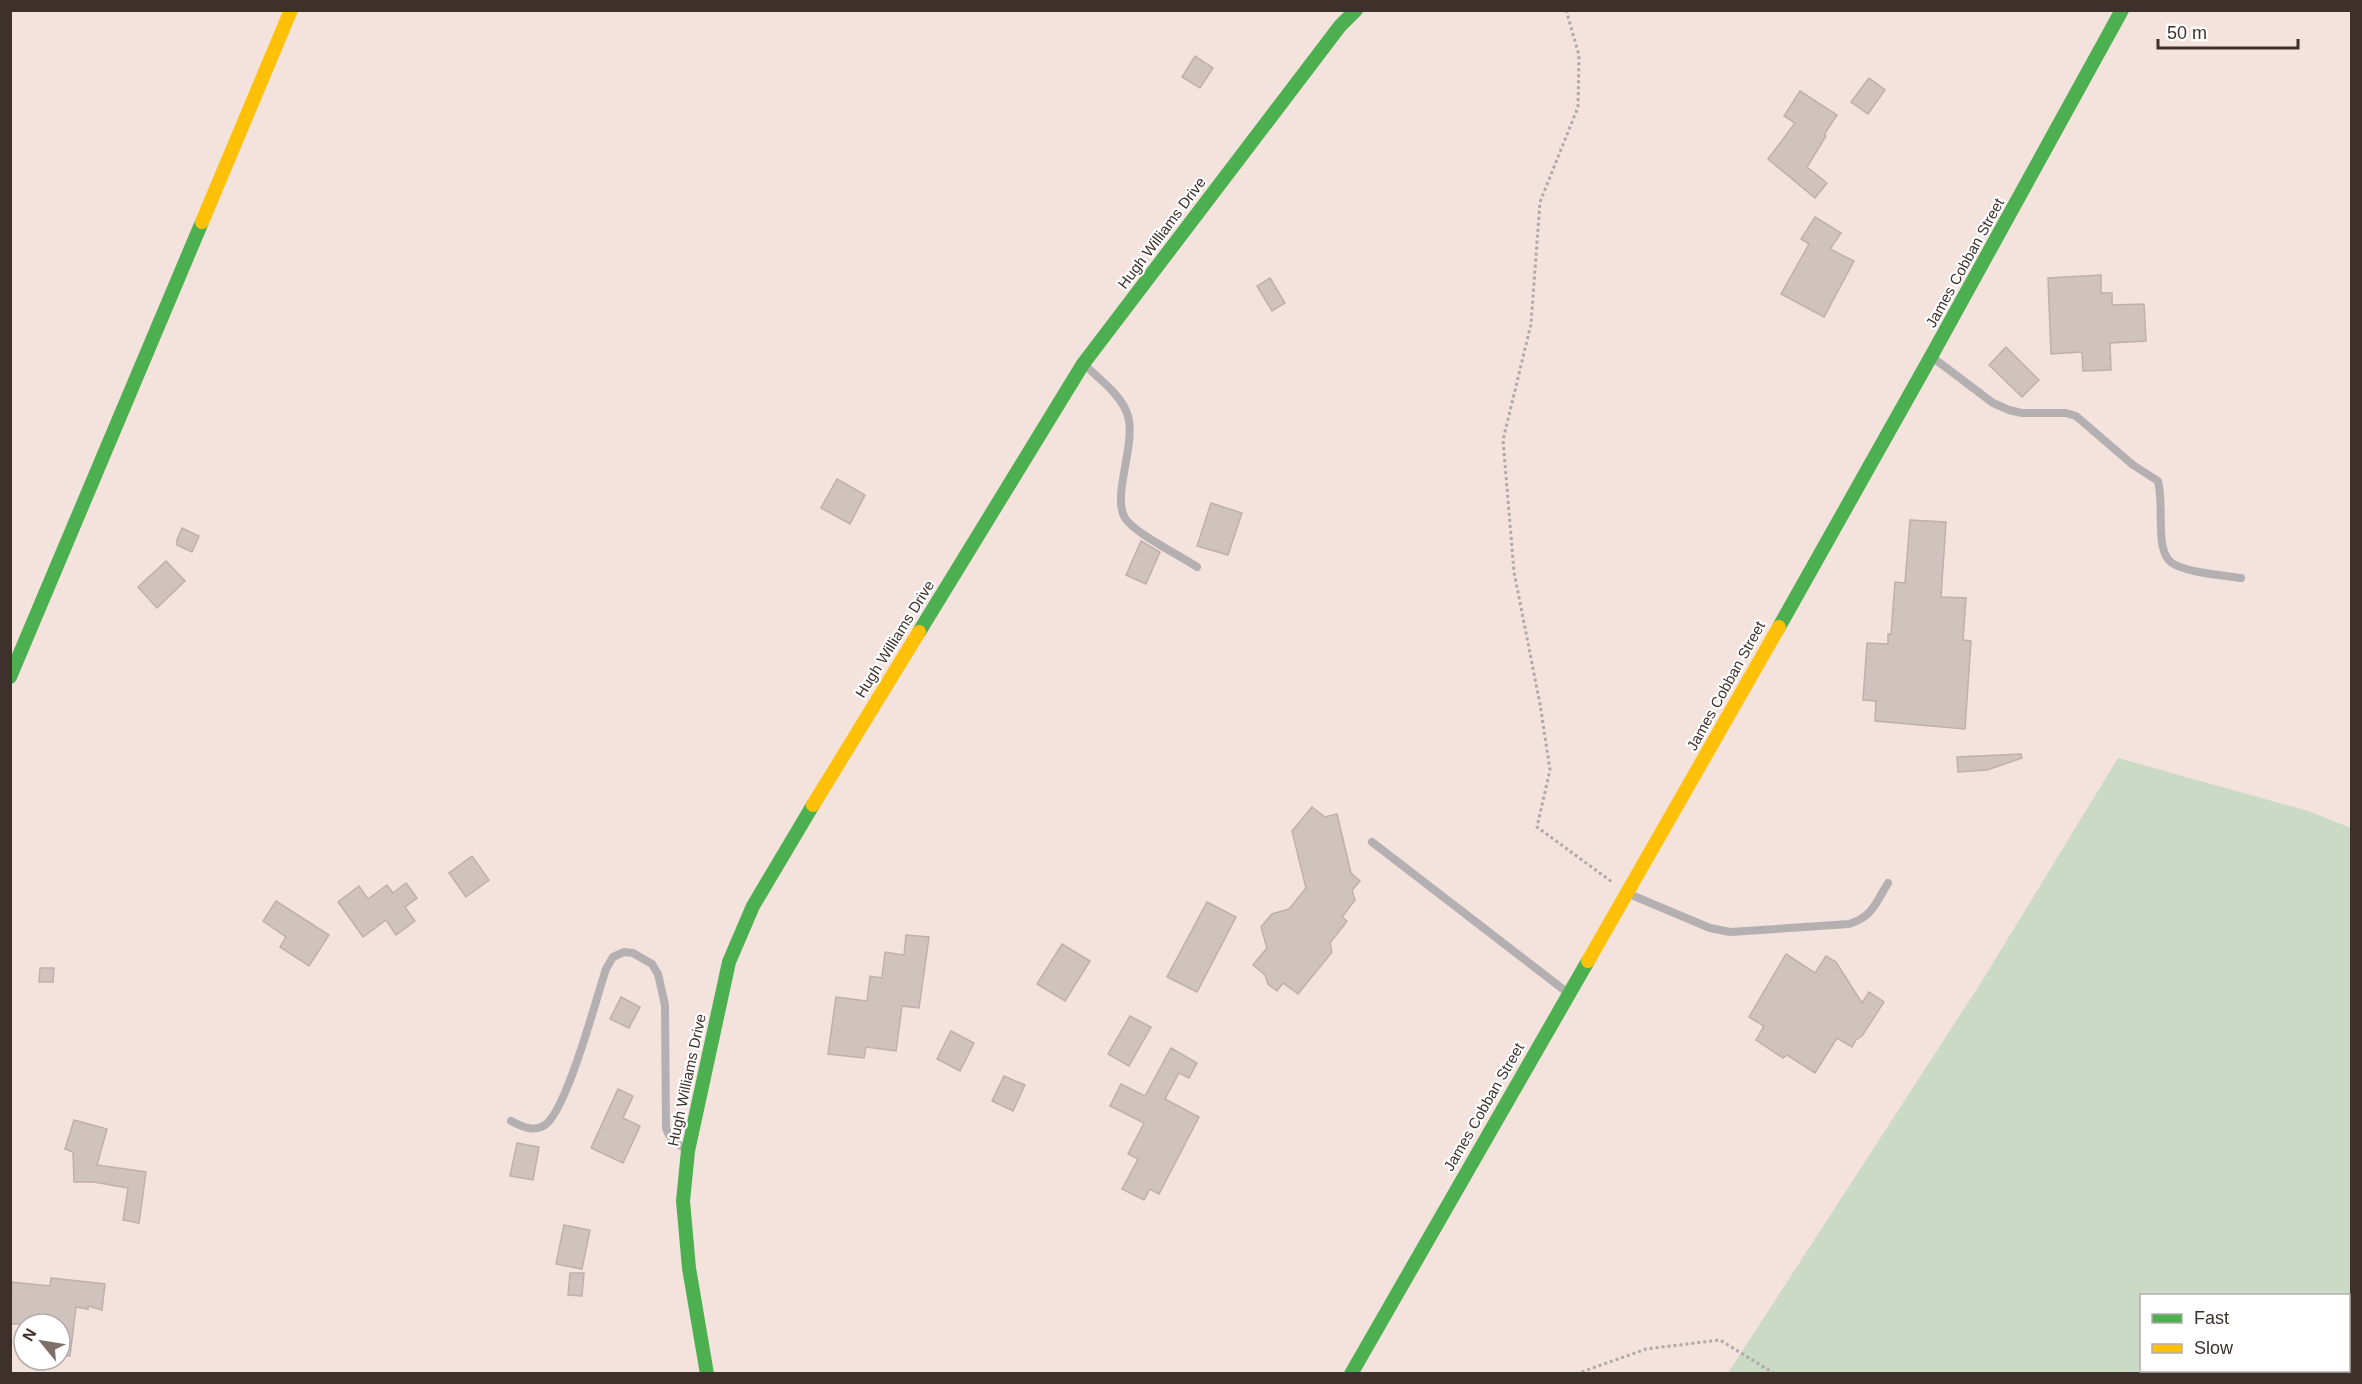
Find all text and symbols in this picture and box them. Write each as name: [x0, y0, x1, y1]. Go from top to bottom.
scale bar: [2158, 12, 2298, 50]
text: 50 m: [2167, 23, 2207, 43]
street label: Hugh Williams Drive: [1114, 174, 1209, 292]
street label: James Cobban Street: [1922, 194, 2008, 330]
street label: Hugh Williams Drive: [852, 577, 938, 700]
street label: James Cobban Street: [1683, 617, 1769, 753]
street label: Hugh Williams Drive: [664, 1012, 709, 1148]
street label: James Cobban Street: [1440, 1039, 1528, 1174]
legend: [2140, 1294, 2350, 1372]
text: Fast: [2194, 1308, 2229, 1328]
north arrow: [12, 1312, 72, 1372]
text: N: [19, 1325, 40, 1344]
text: Slow: [2194, 1338, 2234, 1358]

